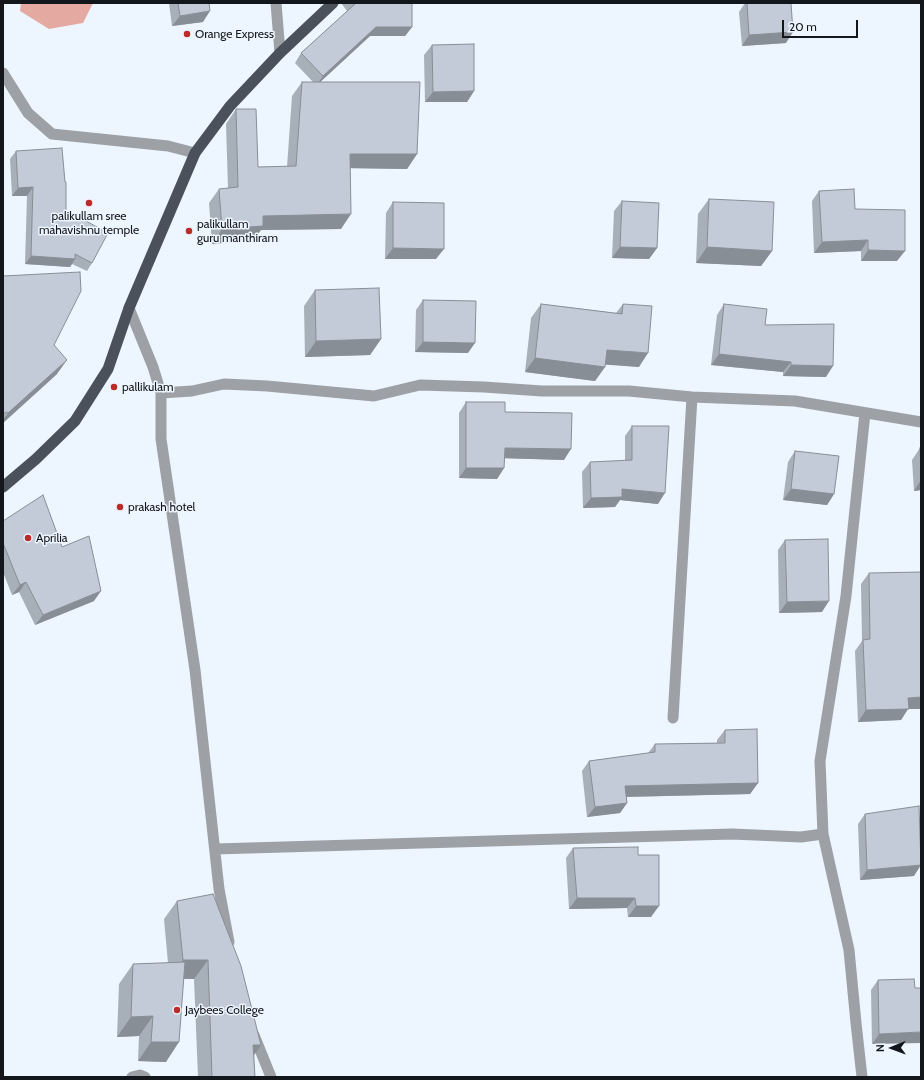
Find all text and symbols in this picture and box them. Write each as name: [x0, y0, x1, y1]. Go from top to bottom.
scale bar: [784, 12, 860, 38]
text: 20 m: [789, 19, 817, 34]
place label: Orange Express: [195, 27, 274, 41]
marker: Orange Express: [182, 29, 192, 39]
marker: palikullam sree mahavishnu temple: [84, 198, 94, 208]
place label: palikullam sree mahavishnu temple: [39, 209, 139, 237]
place label: palikullam guru manthiram: [197, 217, 278, 245]
marker: palikullam guru manthiram: [184, 226, 194, 236]
place label: pallikulam: [122, 380, 173, 394]
marker: pallikulam: [109, 382, 119, 392]
place label: prakash hotel: [128, 500, 195, 514]
marker: prakash hotel: [115, 502, 125, 512]
place label: Aprilia: [36, 531, 68, 545]
marker: Aprilia: [23, 533, 33, 543]
place label: Jaybees College: [185, 1003, 264, 1017]
marker: Jaybees College: [172, 1005, 182, 1015]
north arrow: [872, 1028, 912, 1068]
text: N: [873, 1044, 887, 1052]

